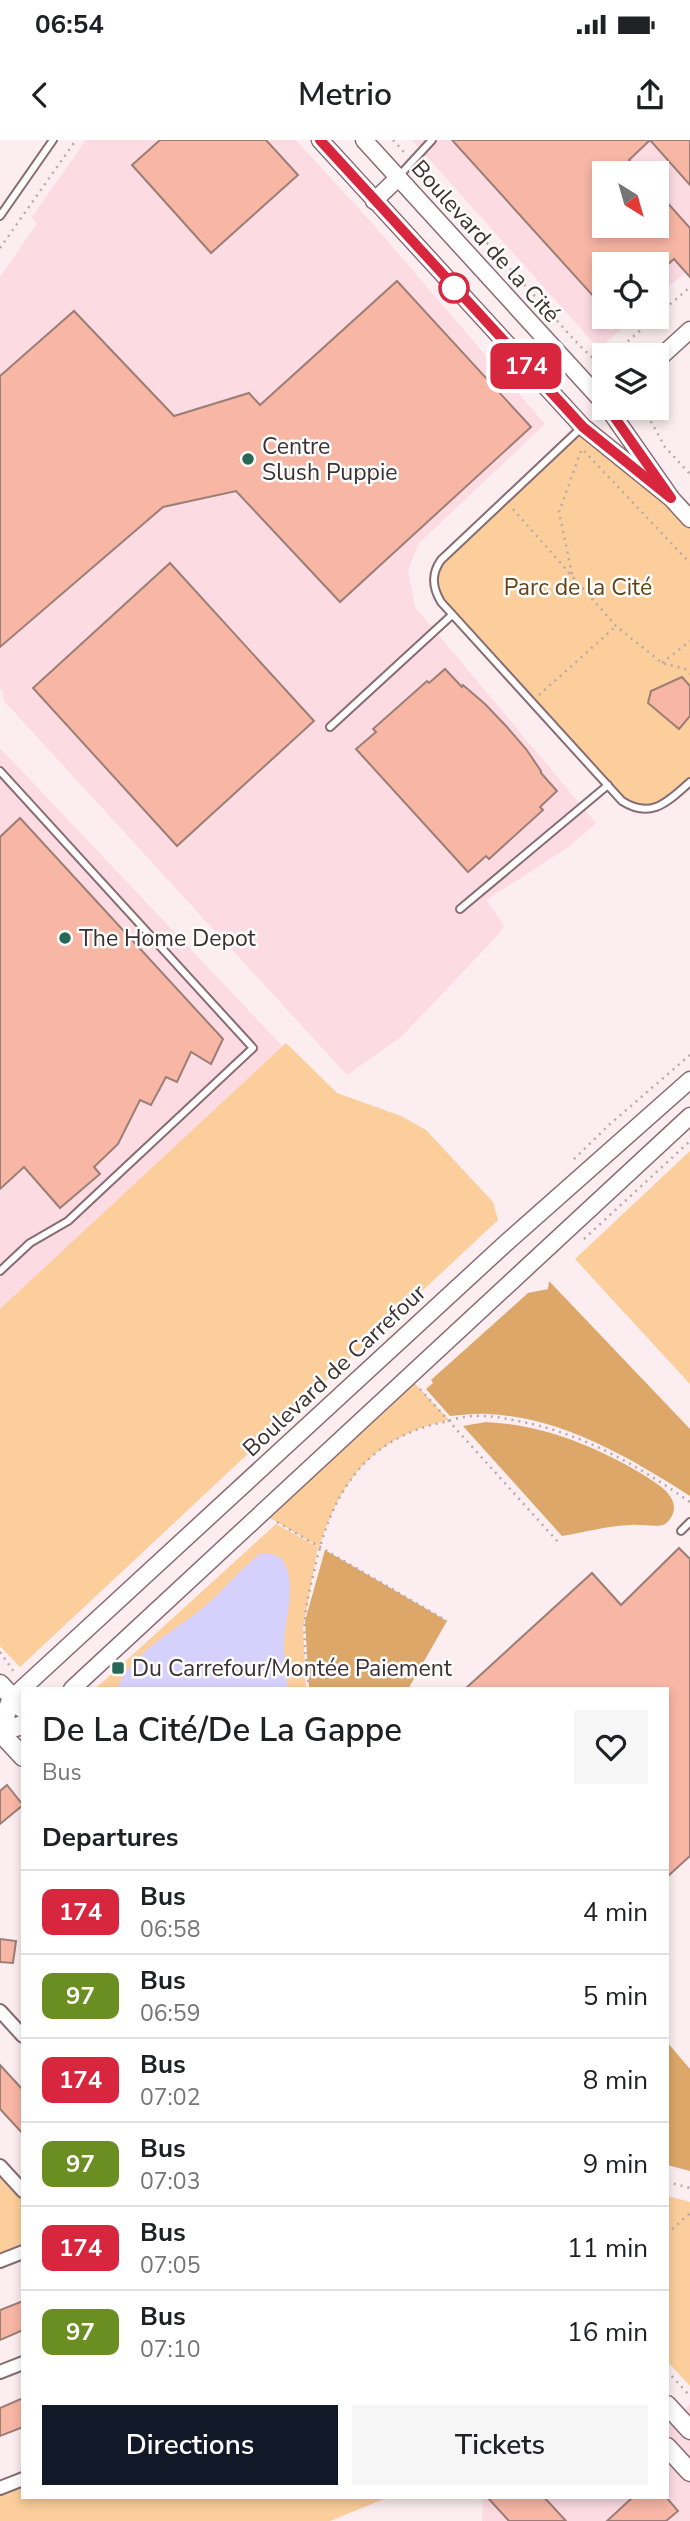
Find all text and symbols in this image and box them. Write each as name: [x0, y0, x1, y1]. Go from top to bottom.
text: 06:54: [35, 7, 104, 42]
text: Metrio: [298, 73, 392, 116]
icon: back: [21, 76, 59, 114]
icon: share: [631, 76, 669, 114]
street label: Boulevard de la Cité: [404, 153, 567, 329]
north arrow: [592, 161, 668, 238]
map controls: [592, 161, 669, 420]
button: locate: [592, 252, 669, 329]
unlabelled marker: [439, 273, 469, 303]
line badge: 174: [486, 343, 566, 389]
button: layers: [592, 343, 669, 420]
text: 174: [504, 350, 548, 382]
place label: Centre Slush Puppie: [262, 431, 398, 488]
marker: Centre Slush Puppie: [240, 451, 256, 467]
park label: Parc de la Cité: [504, 572, 652, 603]
place label: The Home Depot: [79, 923, 257, 954]
marker: The Home Depot: [57, 930, 73, 946]
street label: Boulevard de Carrefour: [236, 1277, 433, 1464]
place label: Du Carrefour/Montée Paiement: [132, 1653, 453, 1684]
marker: Du Carrefour/Montée Paiement: [110, 1660, 126, 1676]
text: De La Cité/De La Gappe: [42, 1708, 402, 1753]
button: heart: [574, 1710, 648, 1784]
text: Bus: [42, 1757, 82, 1788]
text: Departures: [42, 1820, 178, 1855]
text: Bus: [140, 1879, 186, 1914]
text: 4 min: [583, 1895, 648, 1930]
text: 174: [59, 1896, 102, 1928]
text: 06:58: [140, 1914, 200, 1945]
text: Bus: [140, 1963, 186, 1998]
text: 5 min: [583, 1979, 648, 2014]
text: 97: [66, 1980, 95, 2012]
text: 06:59: [140, 1998, 200, 2029]
text: Bus: [140, 2047, 186, 2082]
text: 8 min: [583, 2063, 648, 2098]
text: 174: [59, 2064, 102, 2096]
text: 07:02: [140, 2082, 200, 2113]
text: Bus: [140, 2131, 186, 2166]
text: 9 min: [583, 2147, 648, 2182]
text: 97: [66, 2148, 95, 2180]
text: 07:03: [140, 2166, 200, 2197]
text: Bus: [140, 2215, 186, 2250]
text: 11 min: [567, 2231, 648, 2266]
text: 174: [59, 2232, 102, 2264]
text: 07:05: [140, 2250, 200, 2281]
text: Bus: [140, 2299, 186, 2334]
text: 16 min: [567, 2315, 648, 2350]
text: 97: [66, 2316, 95, 2348]
text: 07:10: [140, 2334, 200, 2365]
button: Directions: [42, 2405, 338, 2485]
button: Tickets: [352, 2405, 648, 2485]

